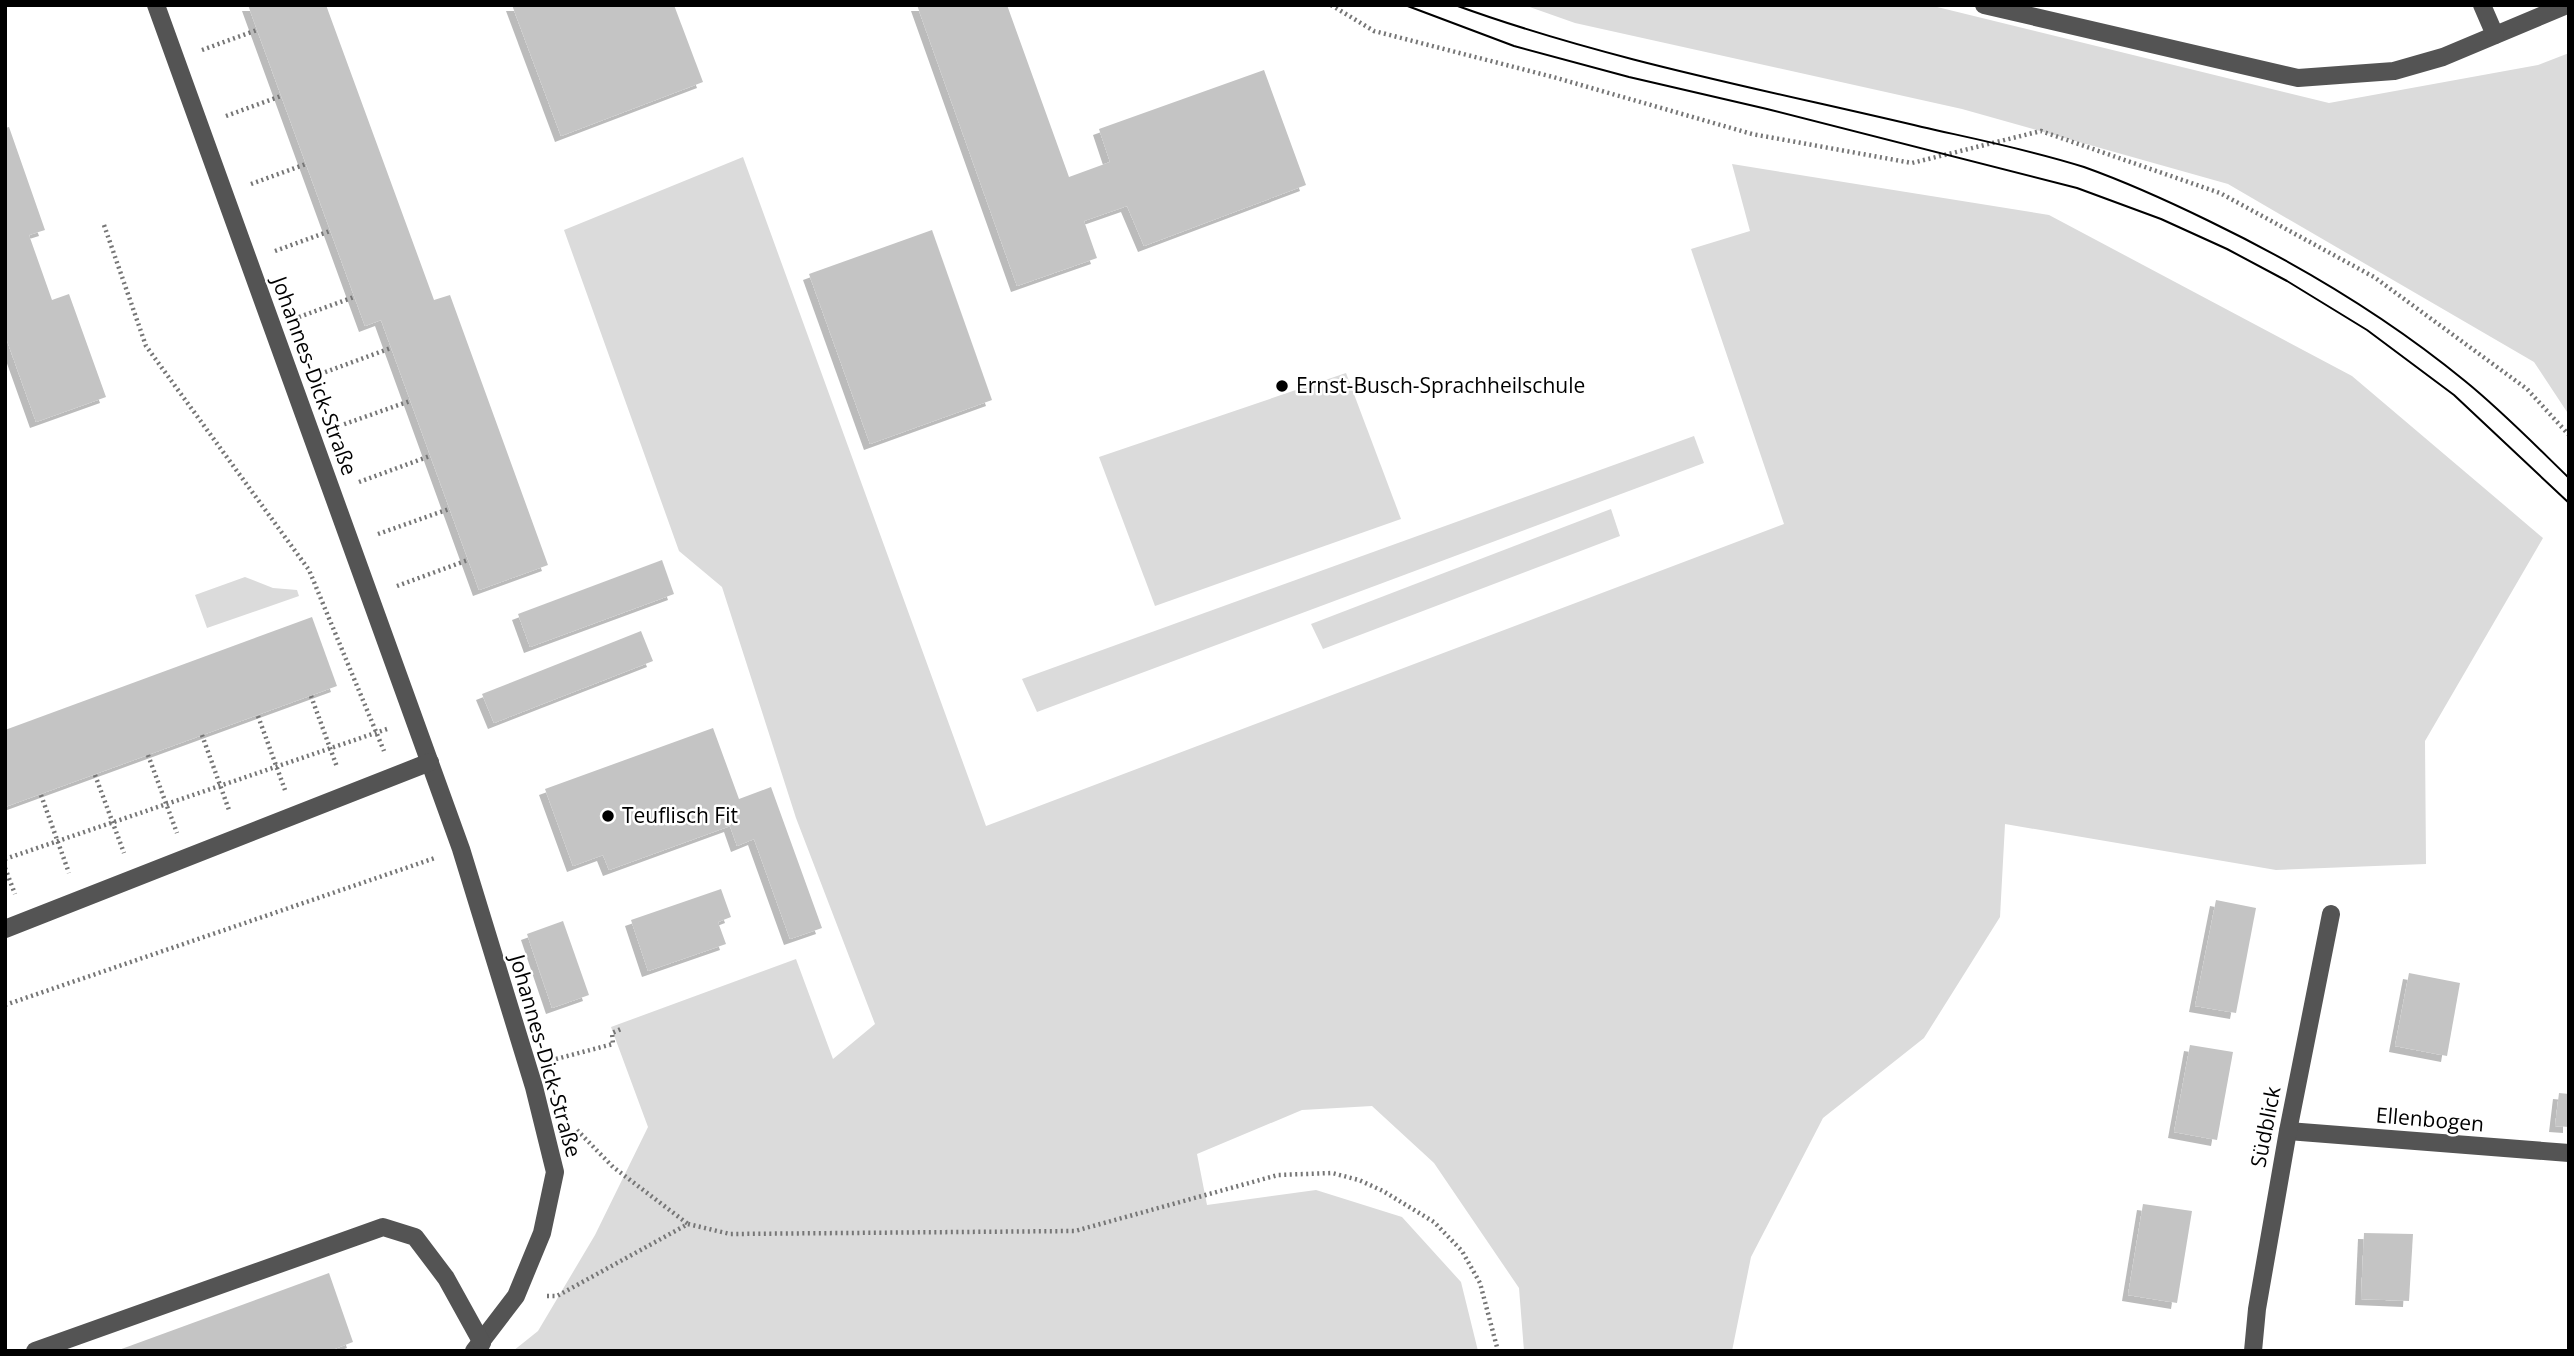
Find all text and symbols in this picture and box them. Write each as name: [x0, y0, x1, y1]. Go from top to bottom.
street label: Johannes-Dick-Straße: [265, 270, 364, 479]
place label: Ernst-Busch-Sprachheilschule: [1296, 371, 1585, 399]
marker: Ernst-Busch-Sprachheilschule: [1274, 378, 1290, 394]
place label: Teuflisch Fit: [622, 801, 738, 829]
marker: Teuflisch Fit: [600, 808, 616, 824]
street label: Johannes-Dick-Straße: [503, 949, 588, 1160]
street label: Südblick: [2243, 1084, 2287, 1170]
street label: Ellenbogen: [2375, 1100, 2485, 1138]

